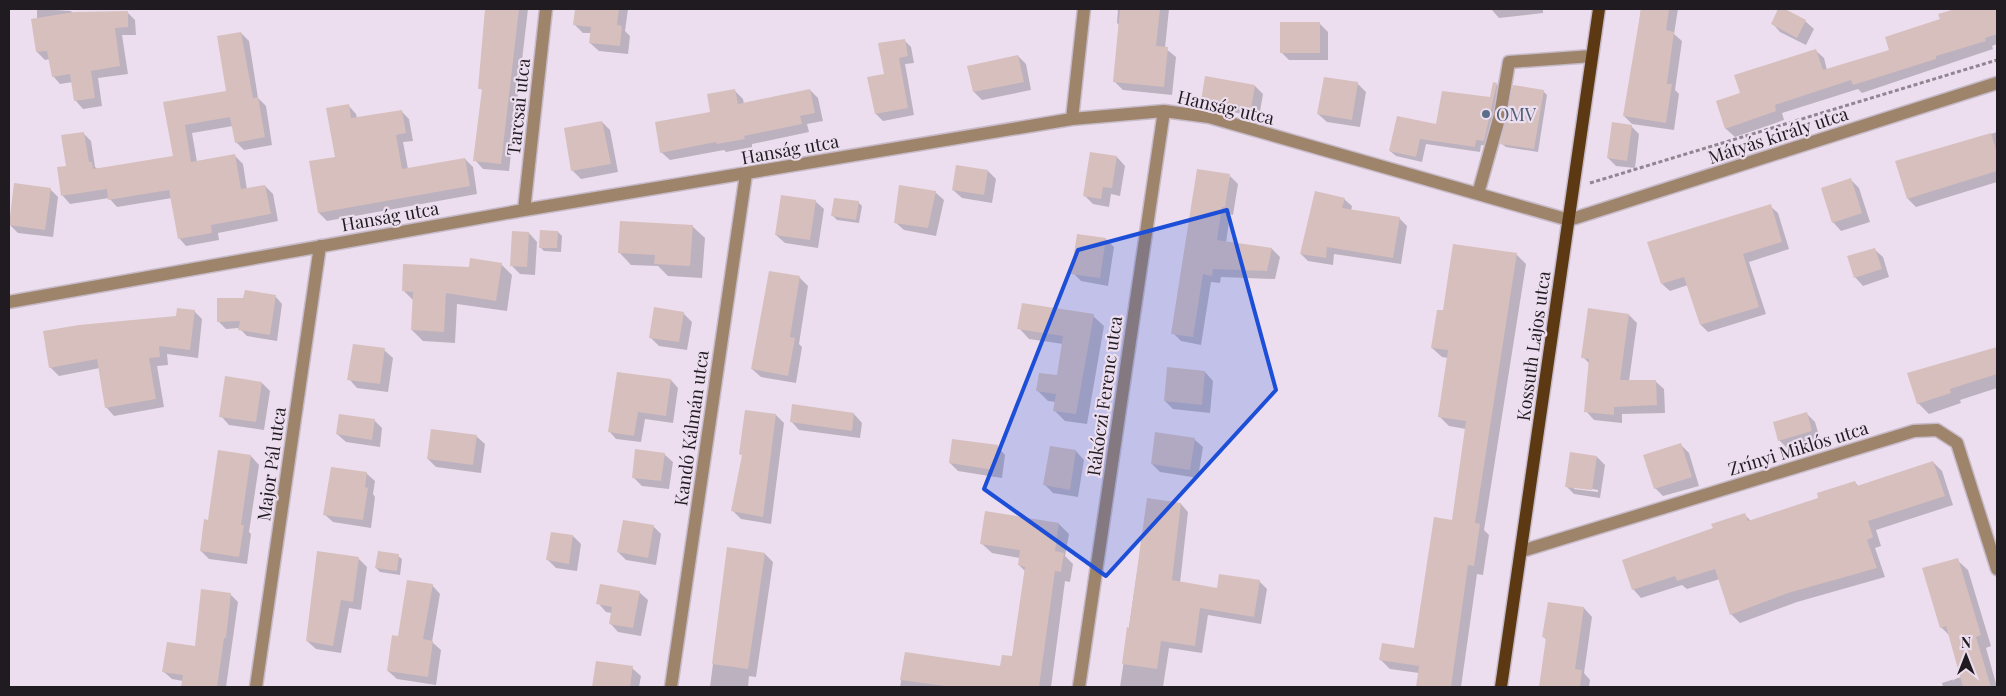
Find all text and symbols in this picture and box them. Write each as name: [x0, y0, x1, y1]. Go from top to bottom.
street label: Tarcsai utca: [501, 57, 535, 157]
street label: Hanság utca: [1175, 84, 1277, 130]
street label: Mátyás király utca: [1705, 101, 1851, 169]
place label: OMV: [1496, 102, 1537, 126]
marker: OMV: [1480, 108, 1492, 120]
street label: Hanság utca: [739, 129, 841, 169]
street label: Hanság utca: [339, 196, 441, 236]
street label: Kossuth Lajos utca: [1511, 270, 1555, 422]
street label: Rákóczi Ferenc utca: [1081, 315, 1127, 477]
street label: Kandó Kálmán utca: [668, 349, 714, 507]
street label: Major Pál utca: [251, 405, 291, 523]
street label: Zrínyi Miklós utca: [1725, 415, 1871, 481]
north arrow: [1941, 631, 1991, 681]
text: N: [1961, 633, 1971, 652]

